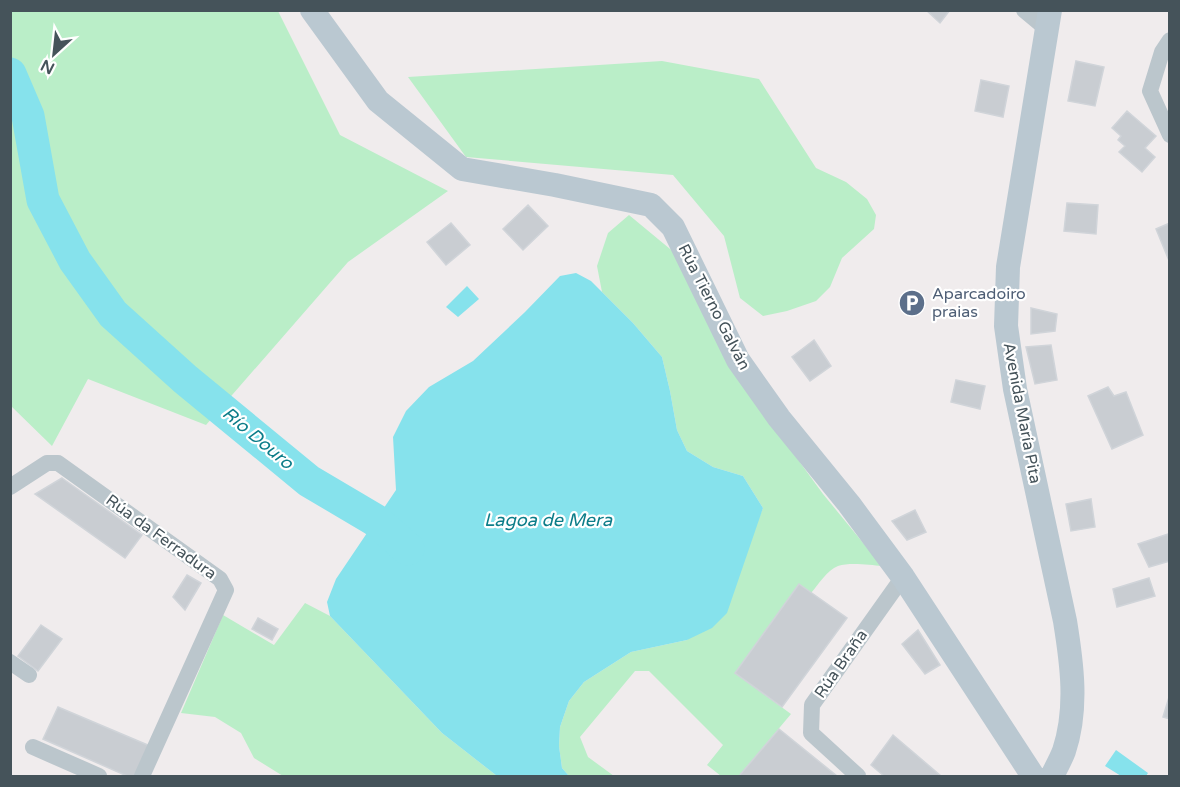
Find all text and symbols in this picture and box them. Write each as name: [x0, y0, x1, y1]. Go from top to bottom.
north arrow: [24, 24, 84, 84]
text: N: [37, 55, 58, 78]
street label: Rúa Tierno Galván: [674, 241, 754, 373]
place label: Aparcadoiro praias: [932, 284, 1026, 322]
parking icon: Aparcadoiro praias: [897, 288, 927, 318]
street label: Avenida María Pita: [999, 341, 1045, 485]
water label: Río Douro: [218, 402, 299, 475]
street label: Rúa da Ferradura: [102, 490, 220, 584]
water label: Lagoa de Mera: [484, 509, 613, 531]
street label: Rúa Braña: [810, 626, 872, 702]

